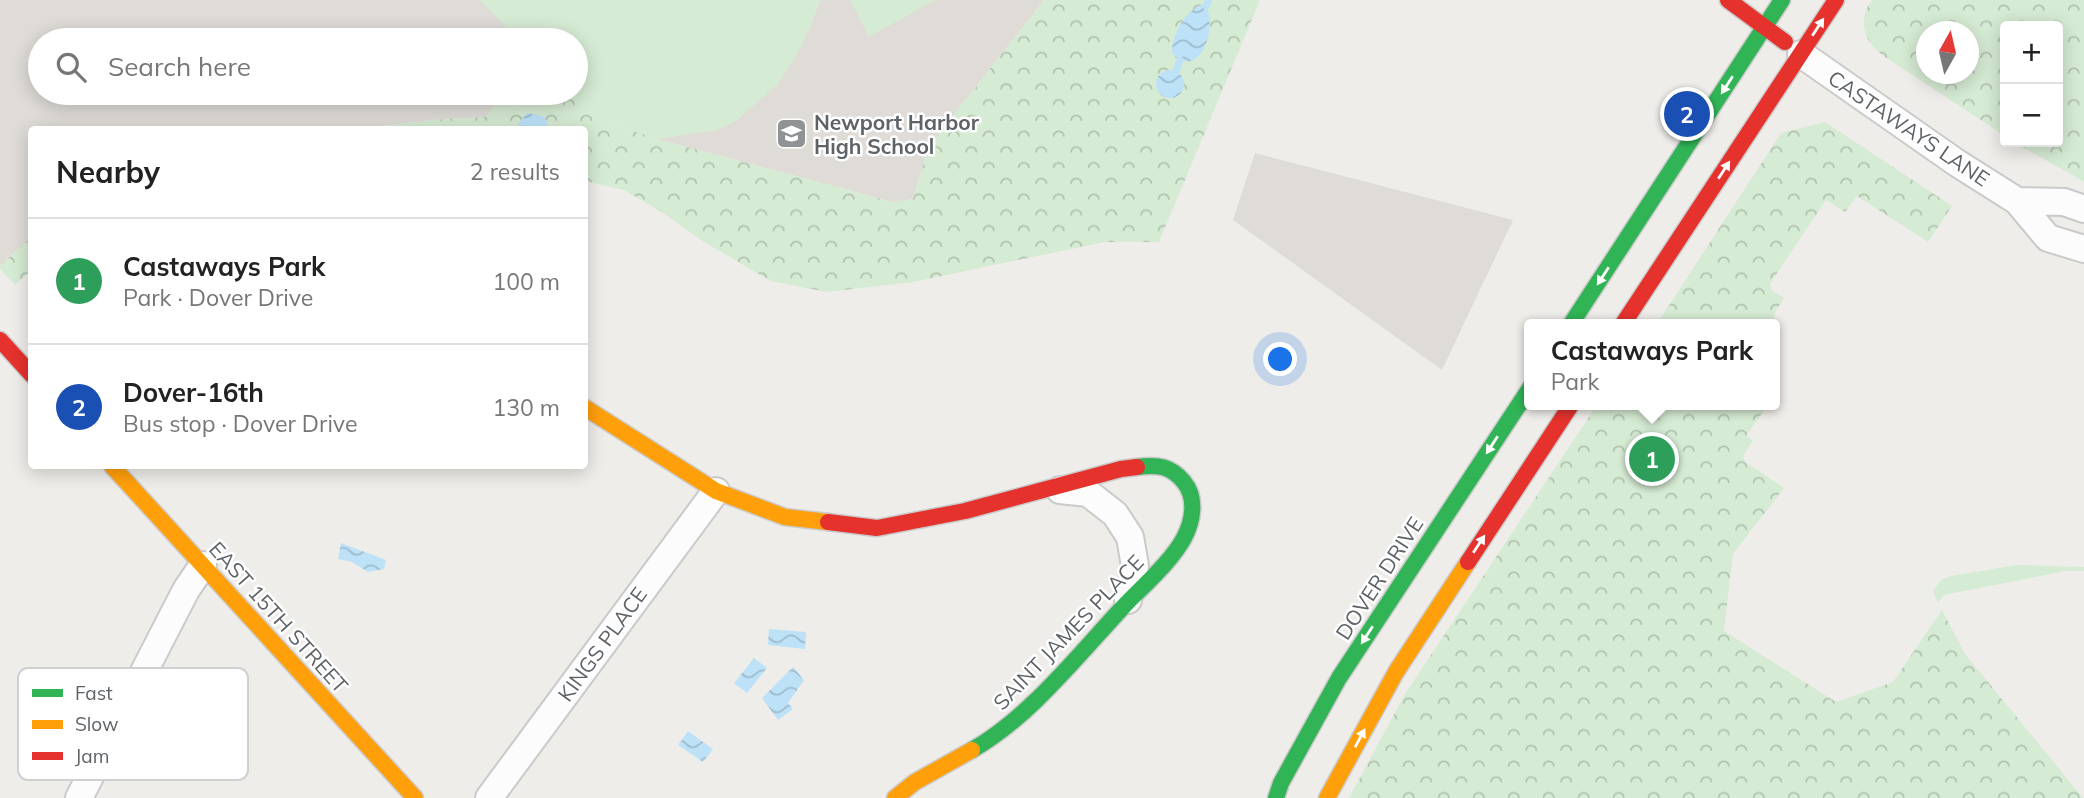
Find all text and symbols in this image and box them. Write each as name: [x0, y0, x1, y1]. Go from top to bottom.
one-way arrow: [1812, 17, 1825, 37]
north arrow: [1916, 21, 1979, 84]
map controls: [2000, 21, 2063, 147]
button: +: [2000, 21, 2063, 84]
search box: [28, 28, 588, 105]
icon: search: [52, 48, 90, 86]
text: Search here: [108, 50, 251, 83]
street label: CASTAWAYS LANE: [1823, 64, 1995, 192]
one-way arrow: [1720, 76, 1734, 94]
button: −: [2000, 84, 2063, 147]
pin: 2: [1664, 88, 1710, 140]
place label: Newport Harbor High School: [814, 109, 980, 159]
school or university icon: Newport Harbor High School: [774, 117, 808, 151]
text: Nearby: [56, 153, 160, 191]
text: 2 results: [470, 157, 560, 186]
one-way arrow: [1718, 160, 1731, 180]
text: Castaways Park: [123, 250, 325, 283]
one-way arrow: [1596, 266, 1609, 285]
text: 1: [72, 267, 86, 296]
text: 100 m: [492, 267, 560, 296]
text: Park · Dover Drive: [123, 283, 313, 312]
popup: [1524, 319, 1780, 410]
text: Castaways Park: [1551, 334, 1753, 367]
your location: [1263, 342, 1297, 376]
text: Park: [1551, 367, 1599, 396]
text: Dover-16th: [123, 376, 264, 409]
text: 2: [72, 393, 86, 422]
text: 130 m: [492, 393, 560, 422]
text: Bus stop · Dover Drive: [123, 409, 357, 438]
pin: 1: [1629, 433, 1675, 485]
one-way arrow: [1485, 436, 1499, 454]
street label: DOVER DRIVE: [1330, 512, 1428, 644]
one-way arrow: [1472, 535, 1485, 554]
street label: EAST 15TH STREET: [204, 536, 354, 698]
street label: SAINT JAMES PLACE: [987, 549, 1149, 715]
street label: KINGS PLACE: [552, 582, 652, 706]
one-way arrow: [1360, 626, 1374, 644]
legend: [18, 668, 248, 780]
text: Fast: [75, 681, 113, 705]
text: Slow: [75, 712, 119, 736]
one-way arrow: [1354, 728, 1366, 748]
text: Jam: [75, 744, 109, 768]

